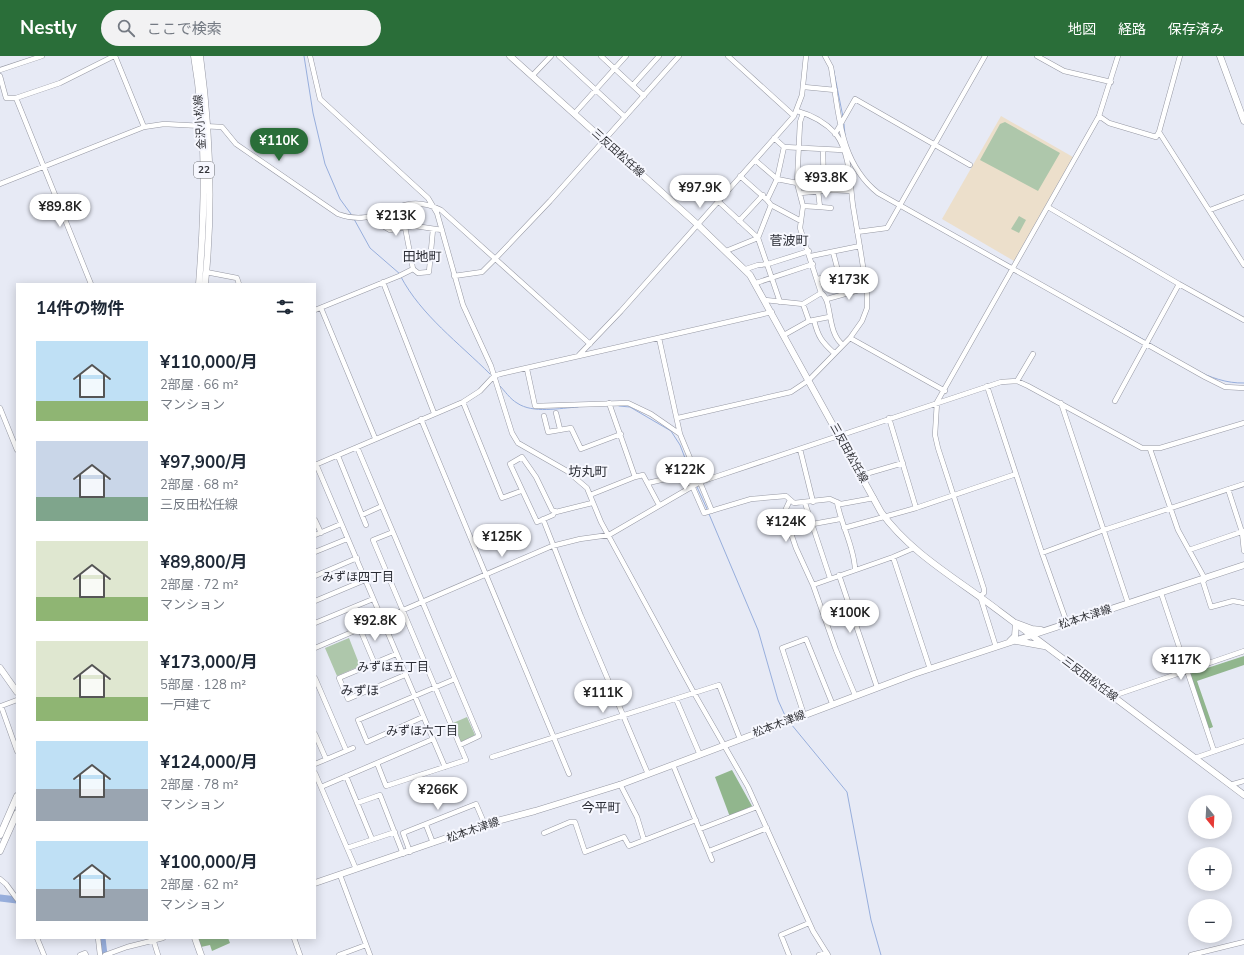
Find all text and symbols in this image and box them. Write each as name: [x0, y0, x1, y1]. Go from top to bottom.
search box: [101, 10, 381, 46]
text: Nestly: [20, 15, 77, 41]
icon: search: [115, 17, 137, 39]
text: ここで検索: [147, 19, 222, 39]
text: 地図: [1068, 20, 1096, 39]
text: 経路: [1118, 20, 1146, 39]
text: 保存済み: [1168, 20, 1224, 39]
street label: 金沢小松線: [191, 94, 209, 150]
street label: 三反田松任線: [588, 125, 648, 181]
pin: ¥110K: [251, 128, 307, 162]
text: ¥110K: [259, 132, 299, 150]
road number: 22: [194, 162, 214, 178]
pin: ¥93.8K: [793, 165, 859, 199]
text: ¥93.8K: [804, 169, 848, 187]
pin: ¥97.9K: [667, 175, 733, 209]
text: ¥97.9K: [678, 179, 722, 197]
pin: ¥89.8K: [27, 194, 93, 228]
text: ¥89.8K: [38, 198, 82, 216]
pin: ¥213K: [368, 203, 424, 237]
text: ¥213K: [376, 207, 416, 225]
district label: 菅波町: [769, 232, 809, 250]
district label: 田地町: [402, 248, 442, 266]
pin: ¥173K: [821, 267, 877, 301]
text: ¥173K: [829, 271, 869, 289]
icon: filters: [274, 296, 296, 318]
text: 14件の物件: [36, 297, 124, 320]
text: ¥110,000/月: [160, 351, 258, 374]
icon: home: [68, 357, 116, 405]
text: 2部屋 · 66 m²: [160, 376, 238, 394]
text: マンション: [160, 396, 225, 414]
street label: 三反田松任線: [826, 421, 872, 485]
text: ¥97,900/月: [160, 451, 248, 474]
icon: home: [68, 457, 116, 505]
pin: ¥122K: [657, 457, 713, 491]
text: ¥122K: [665, 461, 705, 479]
district label: 坊丸町: [568, 463, 608, 481]
text: 2部屋 · 68 m²: [160, 476, 238, 494]
text: 三反田松任線: [160, 496, 238, 514]
pin: ¥124K: [758, 509, 814, 543]
text: ¥124K: [766, 513, 806, 531]
pin: ¥125K: [474, 524, 530, 558]
text: ¥125K: [482, 528, 522, 546]
text: ¥89,800/月: [160, 551, 248, 574]
icon: home: [68, 557, 116, 605]
district label: みずほ四丁目: [322, 569, 394, 585]
text: 2部屋 · 72 m²: [160, 576, 238, 594]
text: マンション: [160, 596, 225, 614]
pin: ¥100K: [822, 600, 878, 634]
street label: 松本木津線: [1057, 601, 1113, 633]
text: ¥100K: [830, 604, 870, 622]
pin: ¥92.8K: [342, 608, 408, 642]
text: ¥92.8K: [353, 612, 397, 630]
pin: ¥117K: [1153, 647, 1209, 681]
text: ¥173,000/月: [160, 651, 258, 674]
text: ¥117K: [1161, 651, 1201, 669]
street label: 三反田松任線: [1059, 653, 1121, 705]
icon: home: [68, 657, 116, 705]
district label: みずほ五丁目: [357, 659, 429, 675]
text: 5部屋 · 128 m²: [160, 676, 246, 694]
pin: ¥111K: [575, 680, 631, 714]
district label: みずほ: [340, 682, 380, 700]
text: ¥111K: [583, 684, 623, 702]
text: 一戸建て: [160, 696, 212, 714]
street label: 松本木津線: [751, 707, 807, 741]
district label: みずほ六丁目: [386, 723, 458, 739]
text: ¥124,000/月: [160, 751, 258, 774]
icon: home: [68, 757, 116, 805]
text: 2部屋 · 78 m²: [160, 776, 238, 794]
pin: ¥266K: [410, 777, 466, 811]
text: ¥266K: [418, 781, 458, 799]
north arrow: [1188, 795, 1232, 839]
map controls: [1188, 795, 1232, 943]
text: マンション: [160, 796, 225, 814]
district label: 今平町: [581, 799, 621, 817]
street label: 松本木津線: [445, 814, 501, 846]
button: +: [1188, 847, 1232, 891]
text: ¥100,000/月: [160, 851, 258, 874]
icon: home: [68, 857, 116, 905]
text: 2部屋 · 62 m²: [160, 876, 238, 894]
text: マンション: [160, 896, 225, 914]
button: −: [1188, 899, 1232, 943]

